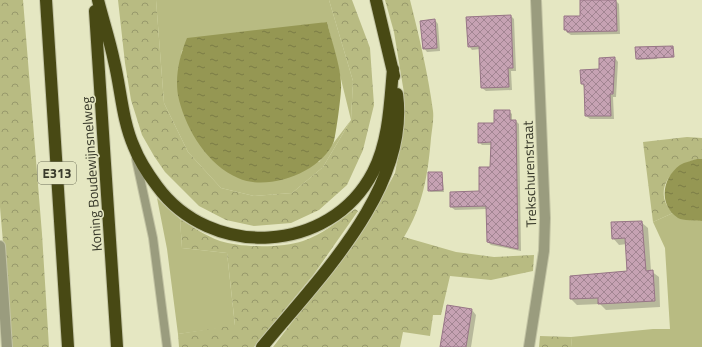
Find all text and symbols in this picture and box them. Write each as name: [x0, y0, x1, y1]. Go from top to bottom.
street label: Koning Boudewijnsnelweg: [75, 96, 107, 252]
street label: Trekschurenstraat: [517, 120, 541, 228]
road number: E313: [38, 162, 76, 184]

